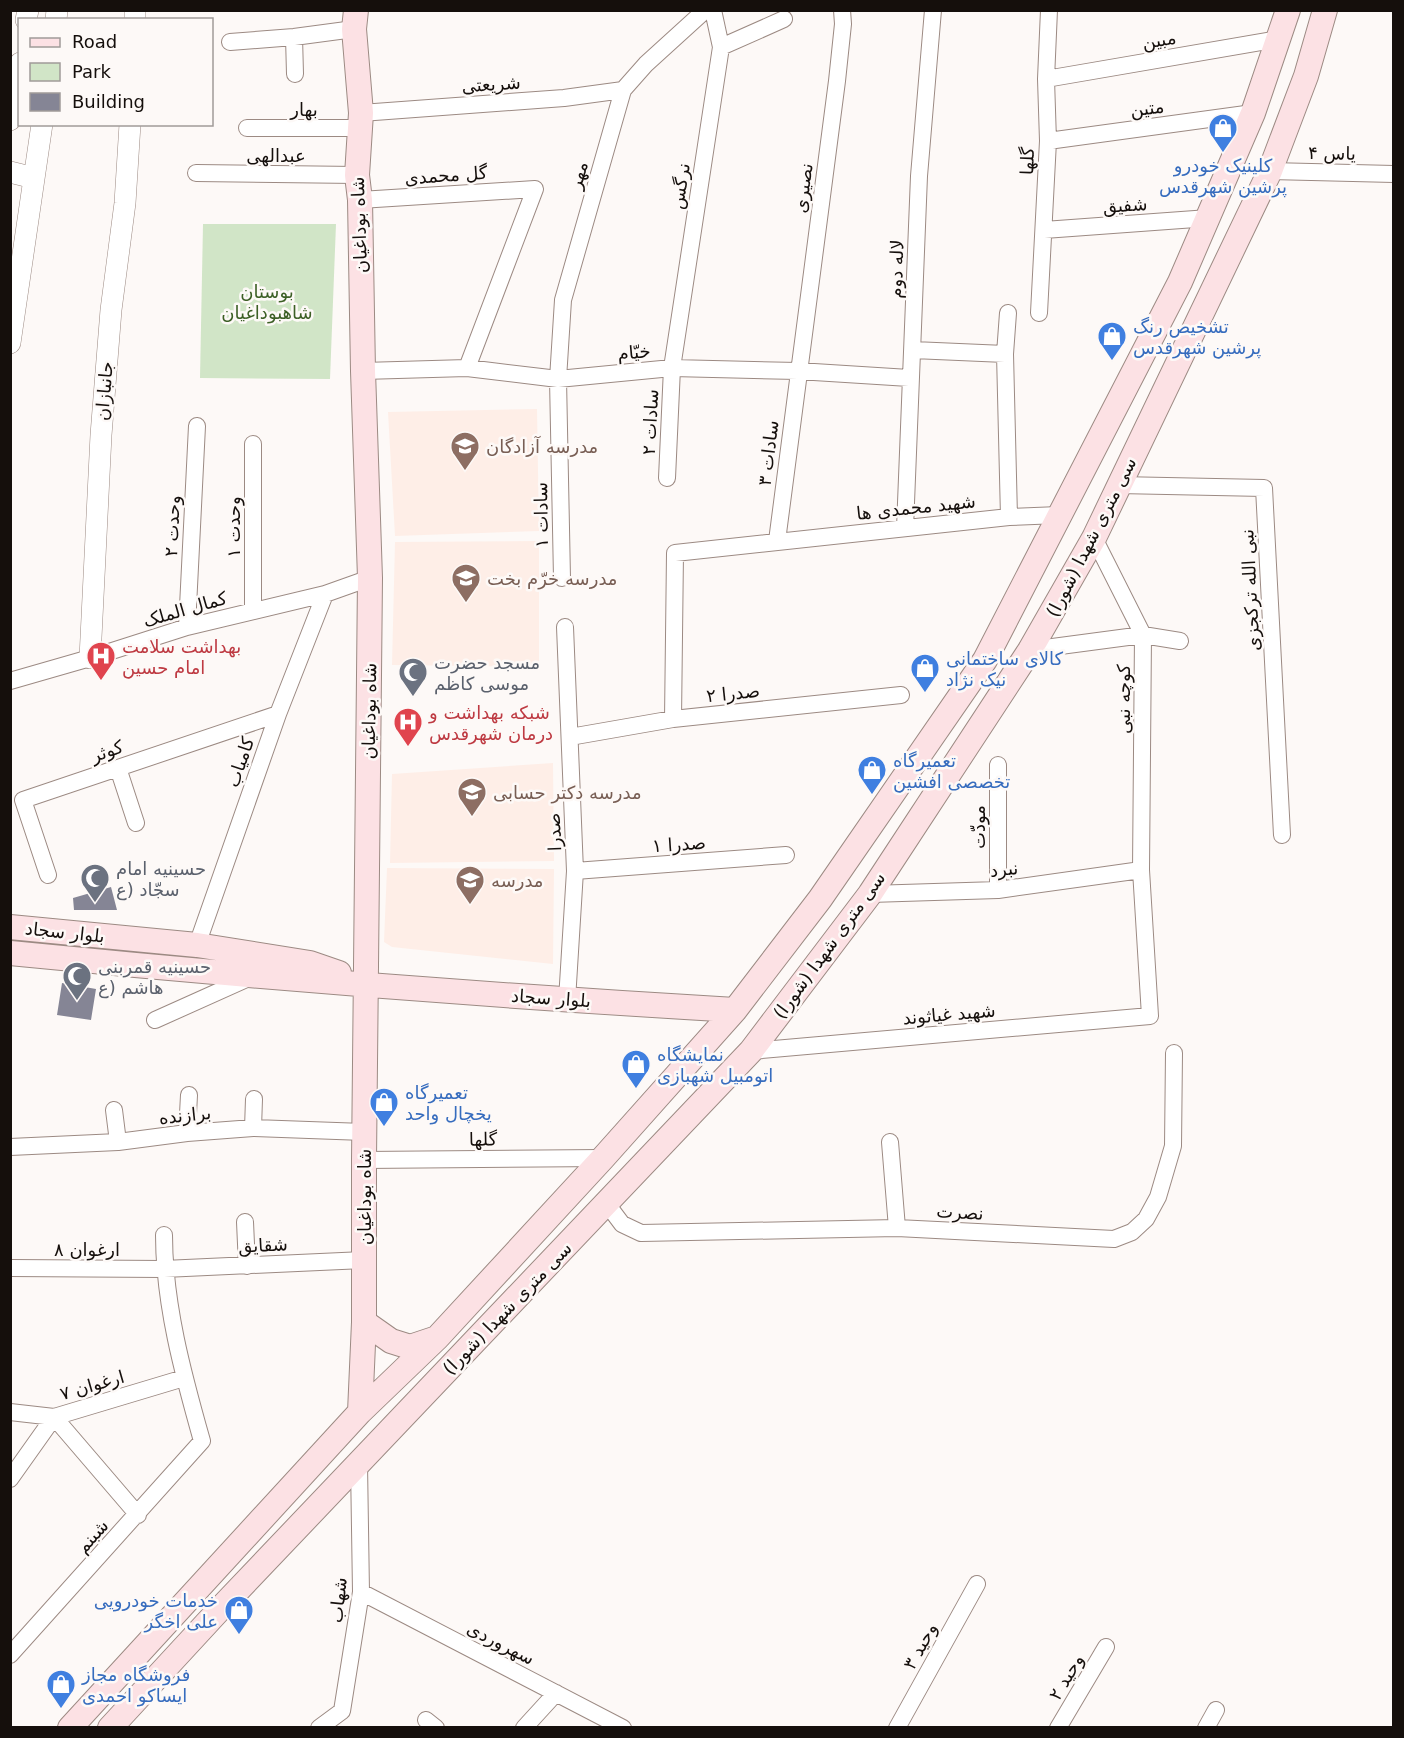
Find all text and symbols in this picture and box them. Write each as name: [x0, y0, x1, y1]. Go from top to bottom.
legend: [18, 18, 213, 126]
street label: مبین: [1140, 27, 1178, 54]
text: Road: [72, 31, 117, 52]
text: Park: [72, 61, 111, 82]
street label: شریعتی: [461, 71, 521, 98]
text: Building: [72, 91, 145, 112]
street label: متین: [1129, 95, 1166, 122]
street label: بهار: [289, 99, 318, 121]
shop icon: کلینیک خودرو پرشین شهرقدس: [1207, 112, 1239, 154]
street label: یاس ۴: [1308, 142, 1356, 164]
street label: عبدالهی: [246, 145, 306, 167]
street label: گلها: [1016, 146, 1039, 176]
place label: کلینیک خودرو پرشین شهرقدس: [1159, 155, 1287, 198]
street label: مهر: [564, 159, 593, 193]
street label: نرگس: [666, 161, 695, 211]
street label: گل محمدی: [404, 162, 489, 188]
street label: نصیری: [789, 162, 818, 214]
street label: شاه بوداغیان: [347, 176, 372, 274]
street label: شفیق: [1102, 193, 1148, 218]
street label: لاله دوم: [884, 239, 909, 299]
park label: بوستان شاهبوداغیان: [221, 281, 313, 324]
place label: تشخیص رنگ پرشین شهرقدس: [1133, 316, 1261, 359]
shop icon: تشخیص رنگ پرشین شهرقدس: [1096, 320, 1128, 362]
street label: خیّام: [617, 340, 651, 364]
street label: جانبازان: [91, 360, 117, 422]
street label: سادات ۲: [638, 389, 662, 455]
street label: سادات ۳: [754, 419, 782, 487]
school or university icon: مدرسه آزادگان: [449, 430, 481, 472]
place label: مدرسه آزادگان: [486, 435, 598, 457]
street label: سی متری شهدا (شورا): [1042, 454, 1141, 621]
street label: سادات ۱: [530, 482, 552, 548]
street label: شهید محمدی ها: [855, 490, 977, 525]
street label: وحدت ۲: [160, 495, 185, 557]
street label: وحدت ۱: [223, 496, 245, 558]
street label: نبی الله ترکجزی: [1236, 528, 1265, 652]
school or university icon: مدرسه خرّم بخت: [450, 562, 482, 604]
place label: مدرسه خرّم بخت: [487, 568, 617, 590]
street label: کمال الملک: [141, 587, 230, 631]
place label: بهداشت سلامت امام حسین: [122, 636, 241, 679]
hospital icon: بهداشت سلامت امام حسین: [85, 640, 117, 682]
place label: کالای ساختمانی نیک نژاد: [946, 648, 1064, 691]
place label: مسجد حضرت موسی کاظم: [434, 652, 540, 695]
shop icon: کالای ساختمانی نیک نژاد: [909, 652, 941, 694]
mosque icon: مسجد حضرت موسی کاظم: [397, 656, 429, 698]
street label: شاه بوداغیان: [358, 663, 381, 759]
street label: کوچه نبی: [1113, 664, 1135, 734]
street label: صدرا ۲: [705, 680, 761, 706]
place label: شبکه بهداشت و درمان شهرقدس: [428, 702, 553, 745]
hospital icon: شبکه بهداشت و درمان شهرقدس: [392, 706, 424, 748]
street label: کامیاب: [222, 734, 258, 790]
street label: کوثر: [87, 736, 127, 768]
place label: تعمیرگاه تخصصی افشین: [893, 750, 1010, 793]
shop icon: تعمیرگاه تخصصی افشین: [856, 754, 888, 796]
school or university icon: مدرسه دکتر حسابی: [456, 776, 488, 818]
place label: مدرسه دکتر حسابی: [493, 782, 642, 804]
street label: مودّت: [968, 805, 990, 849]
street label: صدرا: [543, 812, 565, 852]
street label: صدرا ۱: [651, 832, 707, 856]
street label: نبرد: [989, 857, 1019, 882]
place label: حسینیه امام سجّاد (ع: [116, 858, 206, 901]
mosque icon: حسینیه امام سجّاد (ع: [79, 862, 111, 904]
school or university icon: مدرسه: [454, 864, 486, 906]
street label: سی متری شهدا (شورا): [769, 868, 890, 1023]
place label: مدرسه: [491, 870, 544, 891]
street label: بلوار سجاد: [24, 917, 106, 948]
place label: حسینیه قمربنی هاشم (ع: [98, 956, 211, 999]
mosque icon: حسینیه قمربنی هاشم (ع: [61, 960, 93, 1002]
street label: بلوار سجاد: [510, 985, 592, 1012]
street label: شهید غیاثوند: [902, 999, 996, 1030]
place label: نمایشگاه اتومبیل شهبازی: [657, 1044, 773, 1087]
shop icon: نمایشگاه اتومبیل شهبازی: [620, 1048, 652, 1090]
place label: تعمیرگاه یخچال واحد: [405, 1082, 492, 1125]
shop icon: تعمیرگاه یخچال واحد: [368, 1086, 400, 1128]
street label: برازنده: [158, 1102, 212, 1129]
street label: گلها: [469, 1128, 498, 1151]
street label: شاه بوداغیان: [354, 1149, 376, 1245]
street label: نصرت: [936, 1200, 984, 1225]
street label: شقایق: [238, 1233, 288, 1258]
street label: سی متری شهدا (شورا): [438, 1237, 577, 1379]
street label: ارغوان ۸: [54, 1239, 120, 1261]
street label: ارغوان ۷: [57, 1366, 127, 1405]
street label: شبنم: [72, 1515, 113, 1558]
street label: شهاب: [325, 1576, 352, 1624]
place label: خدمات خودرویی علی اخگر: [94, 1590, 218, 1633]
shop icon: خدمات خودرویی علی اخگر: [223, 1594, 255, 1636]
street label: سهروردی: [463, 1617, 538, 1670]
street label: وحید ۳: [899, 1619, 942, 1673]
street label: وحید ۲: [1044, 1650, 1089, 1704]
place label: فروشگاه مجاز ایساکو احمدی: [81, 1664, 190, 1707]
shop icon: فروشگاه مجاز ایساکو احمدی: [45, 1668, 77, 1710]

